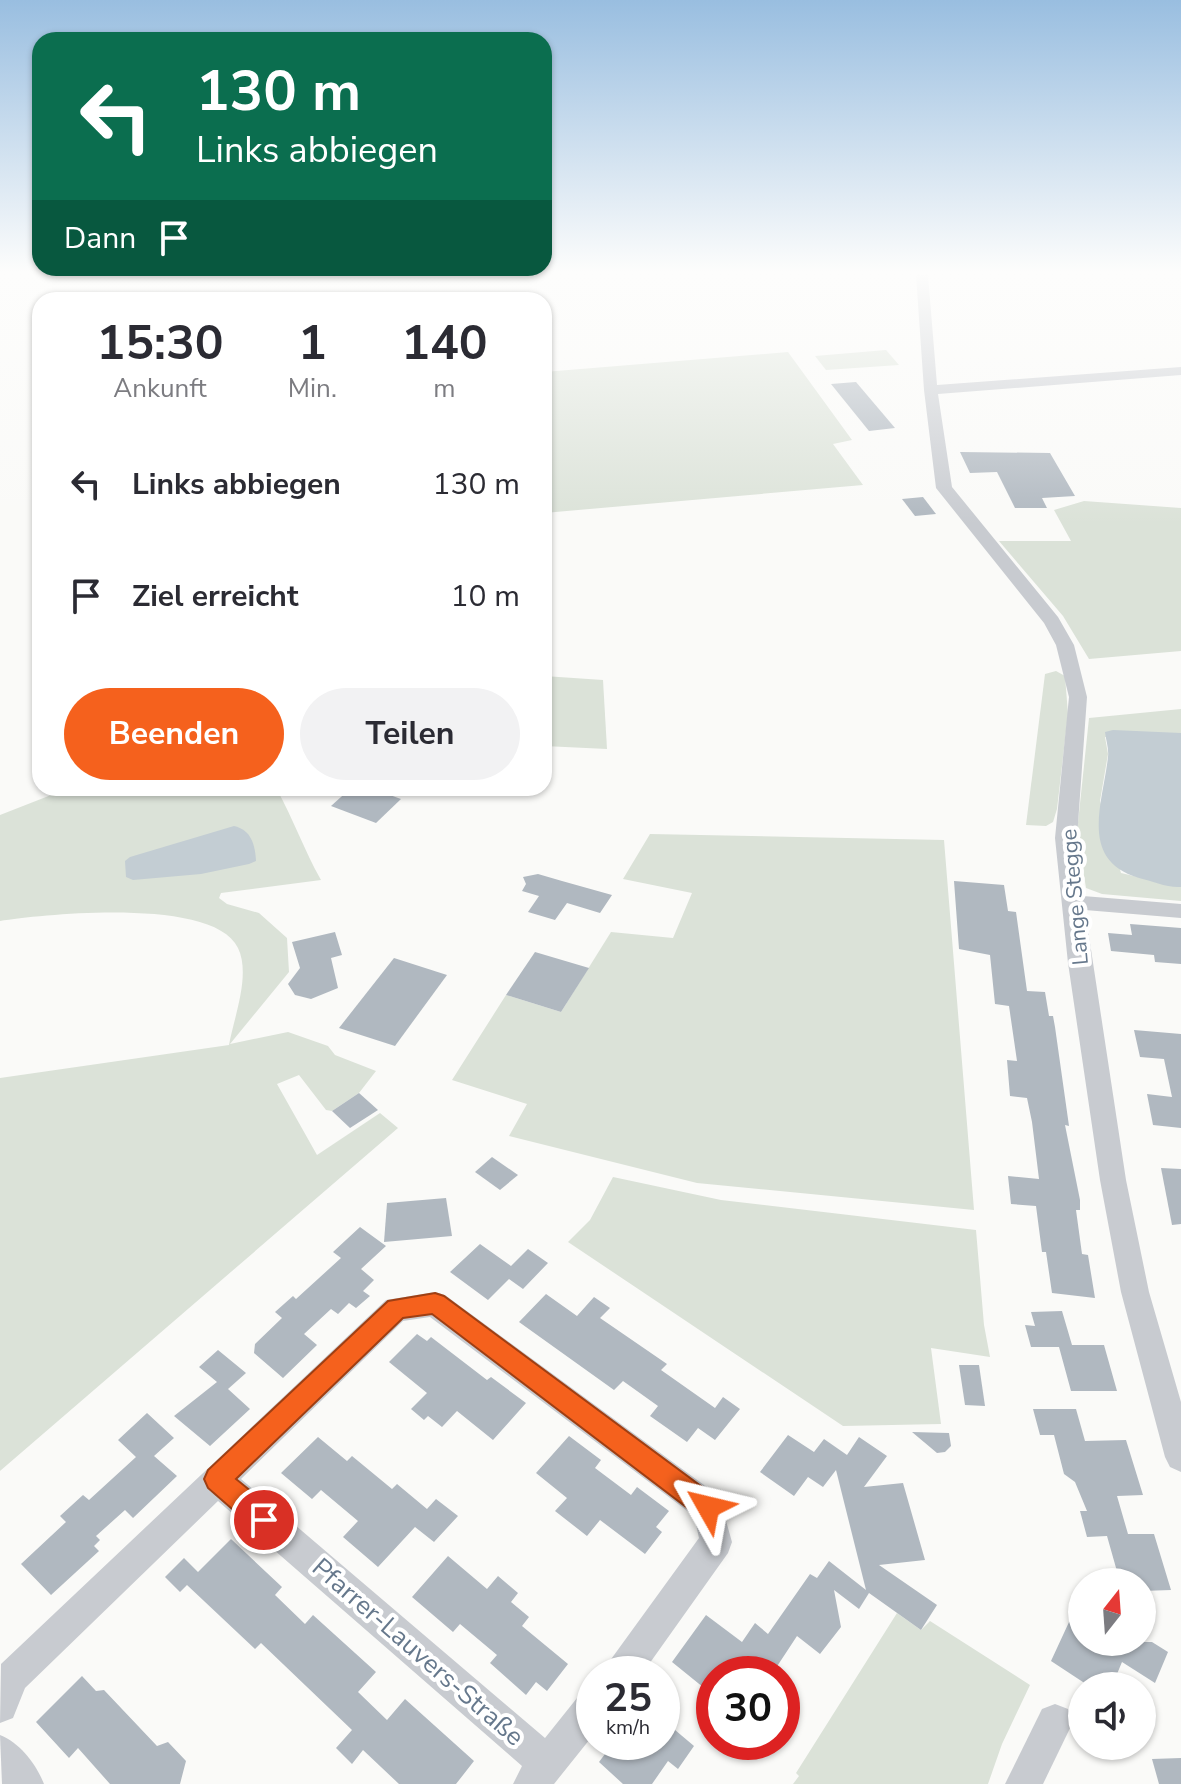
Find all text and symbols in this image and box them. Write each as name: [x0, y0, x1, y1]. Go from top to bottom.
text: 130 m: [196, 53, 361, 130]
icon: left: [64, 64, 168, 168]
text: Links abbiegen: [196, 126, 438, 175]
icon: arrive: [152, 216, 196, 260]
text: Dann: [64, 218, 136, 259]
text: 15:30: [96, 310, 223, 376]
text: 1: [298, 310, 327, 376]
text: 140: [401, 310, 488, 376]
text: Ankunft: [113, 371, 207, 406]
text: Min.: [288, 371, 337, 406]
text: m: [433, 371, 456, 406]
icon: left: [64, 462, 108, 506]
text: Links abbiegen: [132, 464, 341, 505]
text: 130 m: [433, 464, 520, 505]
icon: arrive: [64, 574, 108, 618]
text: Ziel erreicht: [132, 576, 298, 617]
text: 10 m: [451, 576, 520, 617]
button: Beenden: [64, 688, 284, 780]
button: Teilen: [300, 688, 520, 780]
street label: Lange Stegge: [1054, 828, 1096, 966]
position arrow: [666, 1465, 750, 1549]
pin: [230, 1486, 298, 1554]
icon: arrive: [242, 1498, 286, 1542]
street label: Pfarrer-Lauvers-Straße: [305, 1550, 531, 1754]
north arrow: [1068, 1568, 1156, 1656]
map controls: [1068, 1568, 1156, 1760]
speed limit sign: 30: [696, 1656, 800, 1760]
text: 25: [604, 1671, 652, 1725]
button: sound: [1068, 1672, 1156, 1760]
text: km/h: [606, 1714, 650, 1741]

